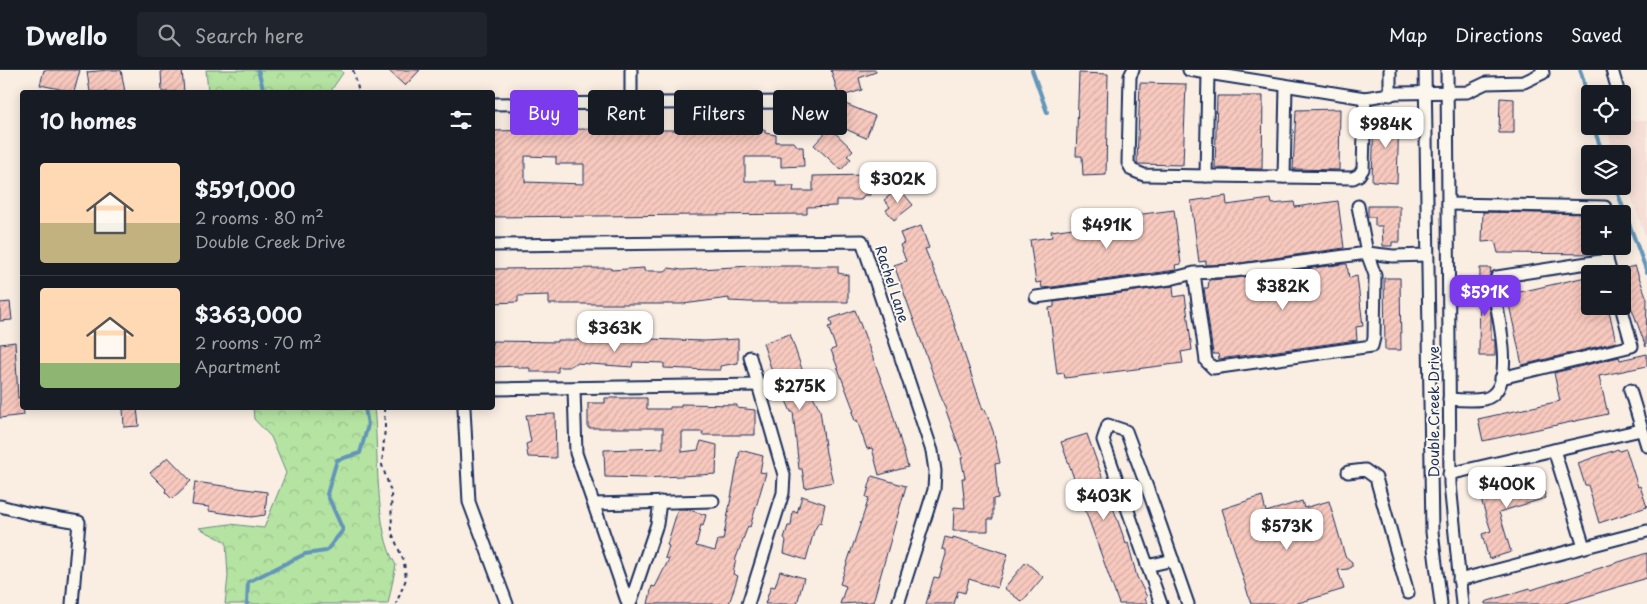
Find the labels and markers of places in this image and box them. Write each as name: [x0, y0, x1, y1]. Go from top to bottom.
pin: $984K: [1351, 106, 1421, 149]
pin: $302K: [863, 162, 933, 204]
pin: $491K: [1072, 208, 1142, 250]
pin: $382K: [1248, 268, 1318, 311]
pin: $591K: [1450, 274, 1520, 317]
pin: $363K: [580, 310, 650, 353]
pin: $275K: [765, 368, 835, 411]
pin: $400K: [1472, 466, 1542, 509]
pin: $403K: [1069, 478, 1139, 521]
pin: $573K: [1252, 508, 1322, 551]

